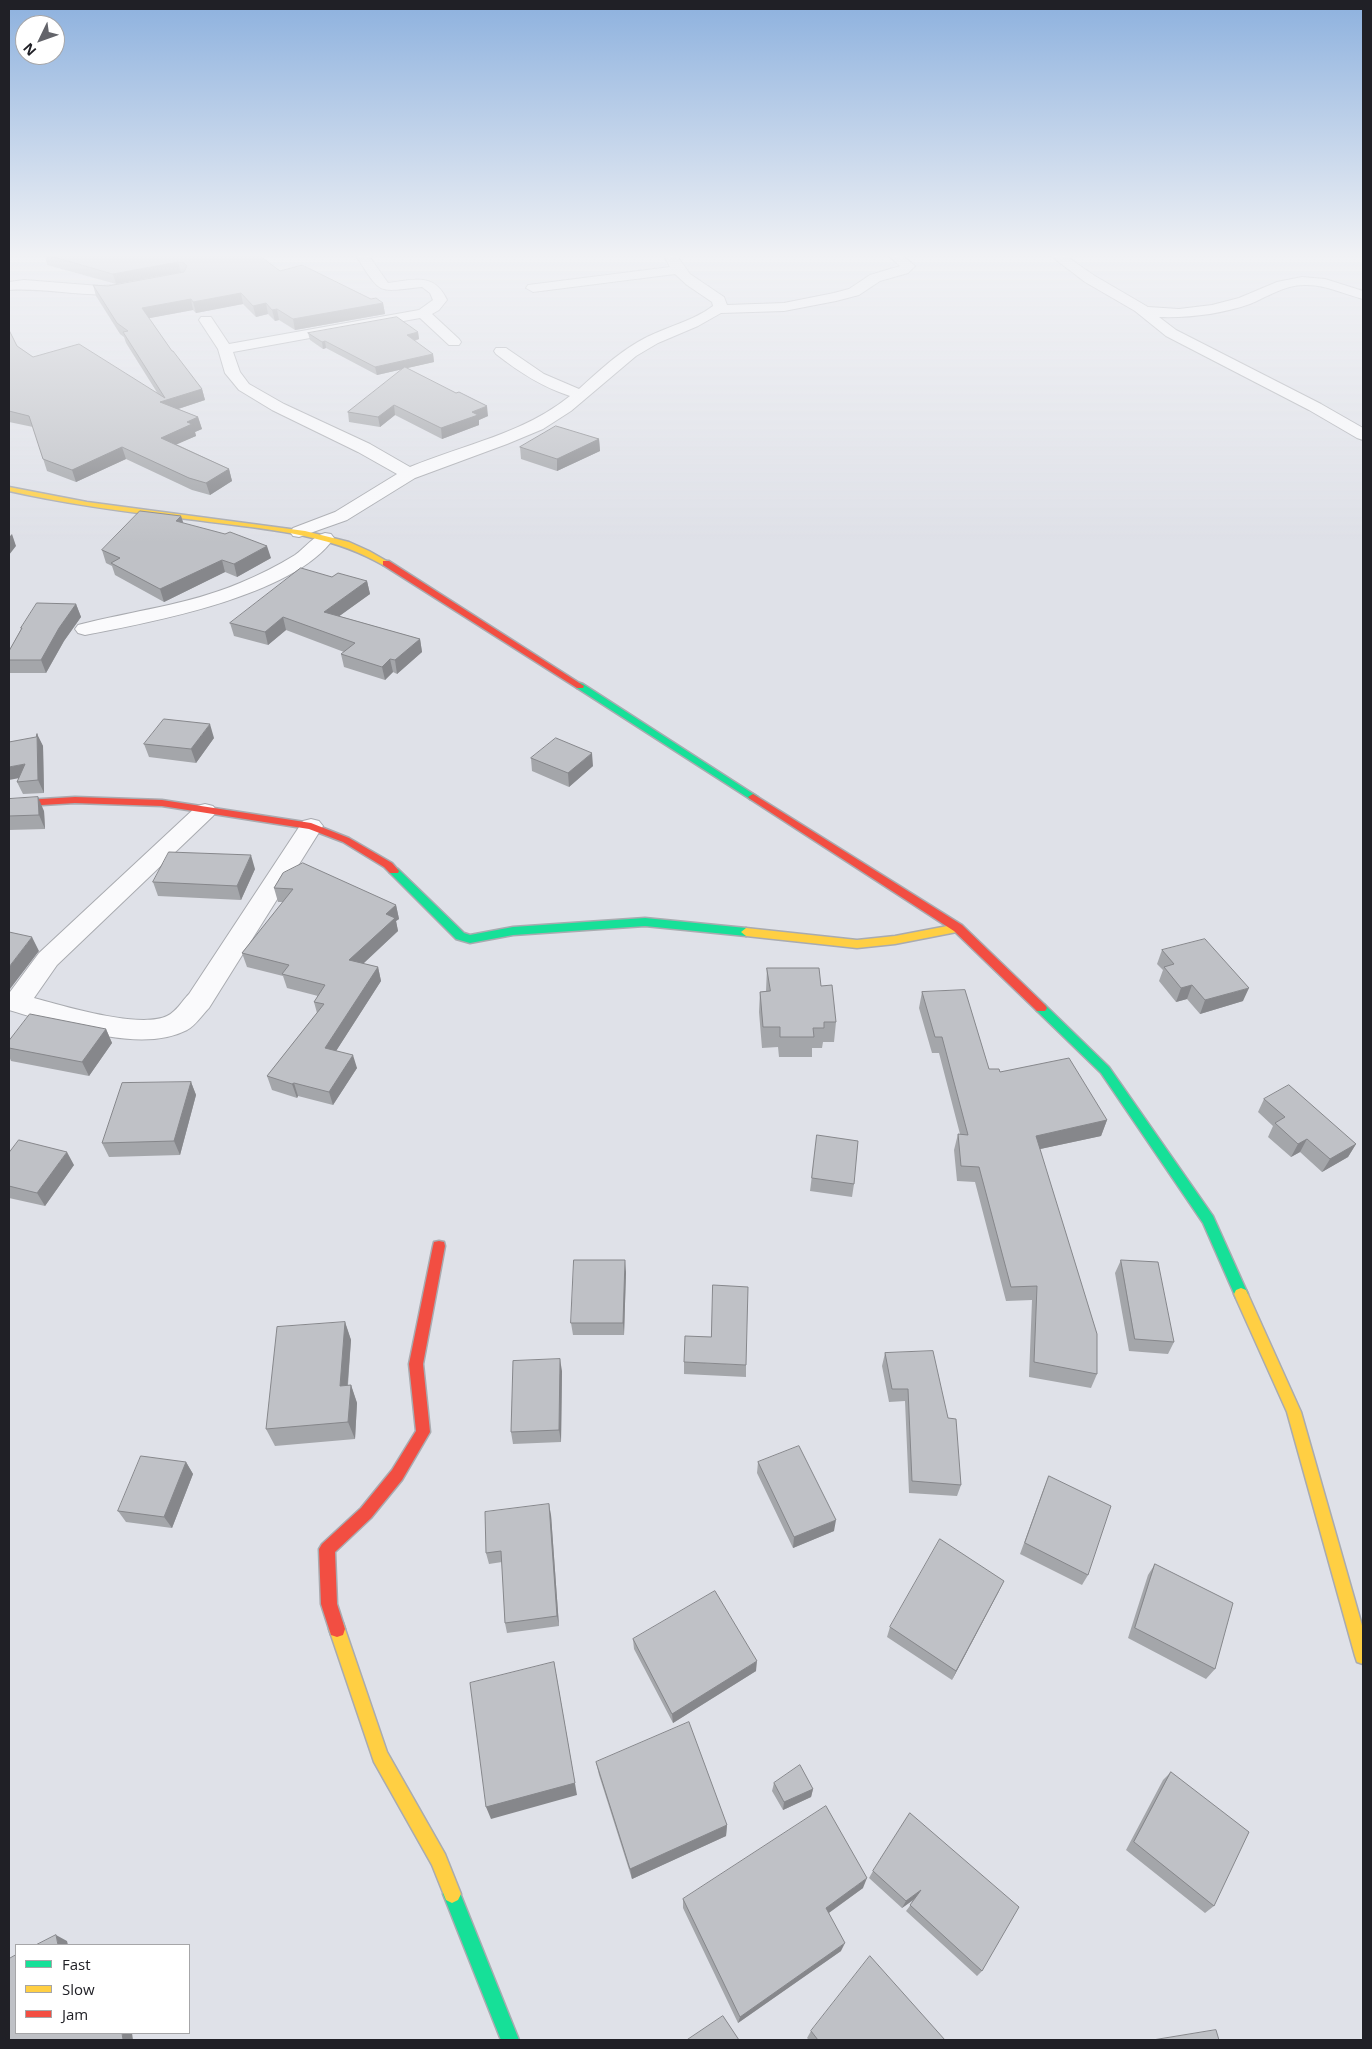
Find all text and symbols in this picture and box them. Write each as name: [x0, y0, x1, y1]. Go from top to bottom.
north arrow: [15, 15, 65, 65]
text: N: [18, 39, 40, 60]
legend: [15, 1944, 190, 2034]
text: Fast: [62, 1954, 91, 1974]
text: Slow: [62, 1979, 95, 1999]
text: Jam: [62, 2004, 88, 2024]

